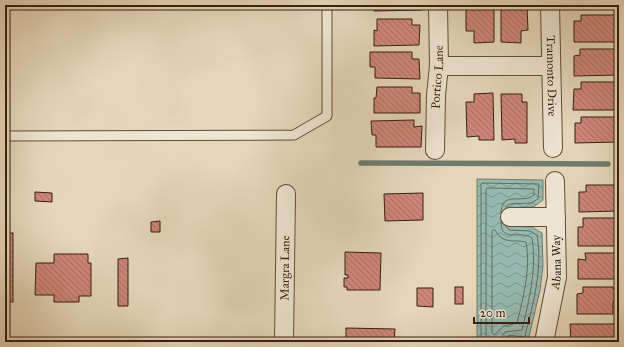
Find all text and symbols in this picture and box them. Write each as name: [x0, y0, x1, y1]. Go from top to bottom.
street label: Tramonto Drive: [544, 35, 559, 117]
street label: Portico Lane: [429, 45, 446, 109]
street label: Margra Lane: [278, 235, 293, 301]
street label: Abana Way: [547, 235, 564, 292]
scale bar: [474, 299, 529, 325]
text: 20 m: [480, 306, 506, 320]

